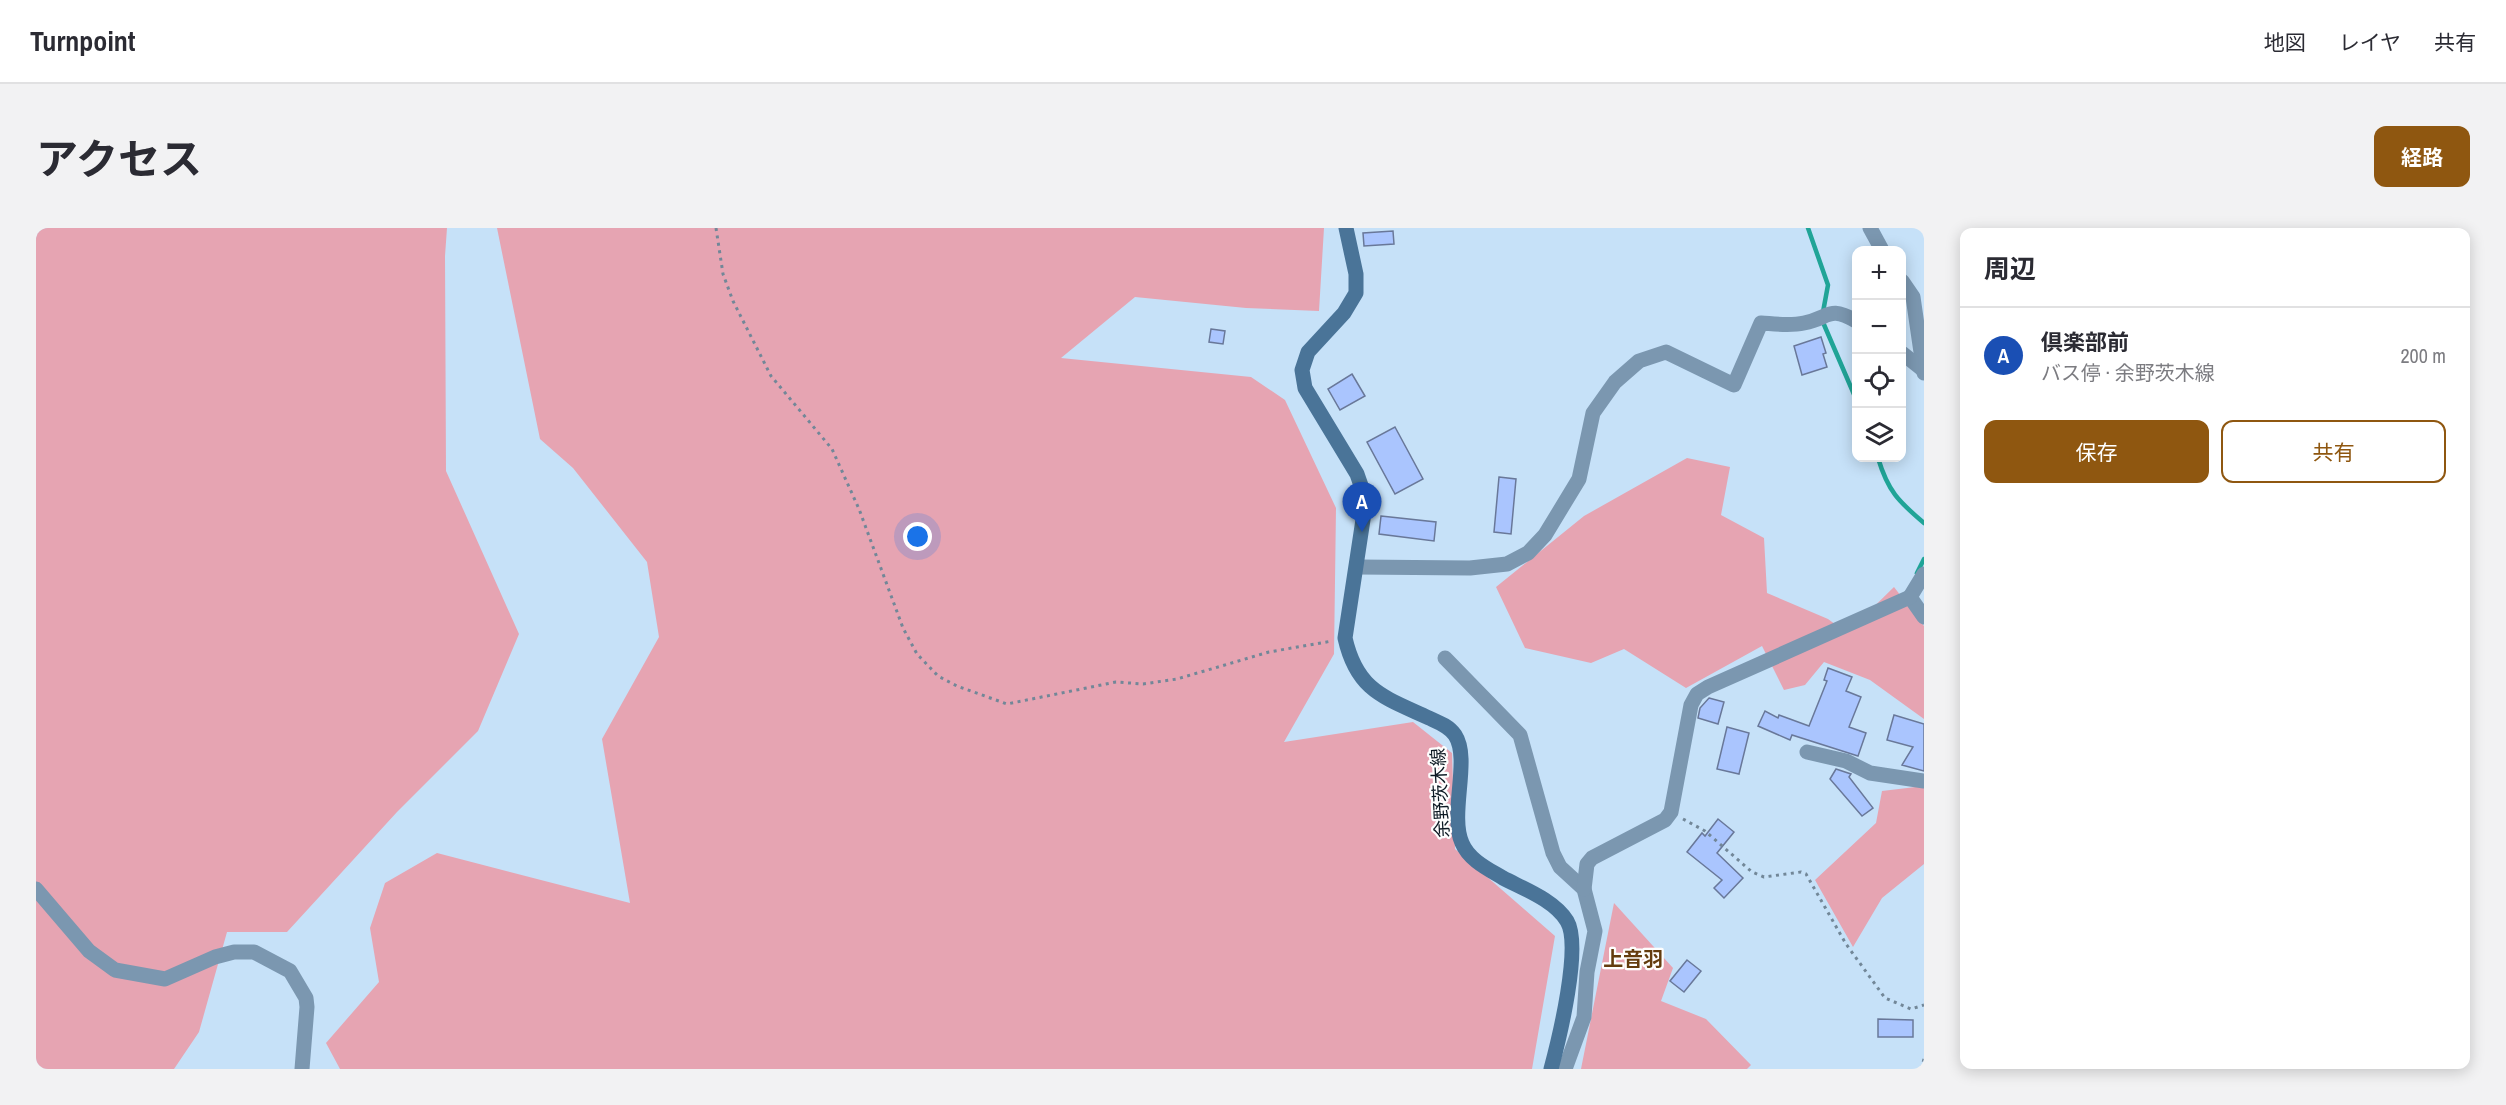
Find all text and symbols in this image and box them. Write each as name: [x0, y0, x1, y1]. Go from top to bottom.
text: Turnpoint: [30, 22, 135, 60]
text: 地図: [2264, 28, 2306, 57]
text: レイヤ: [2339, 28, 2401, 57]
text: 共有: [2434, 28, 2476, 57]
button: 経路: [2374, 126, 2470, 187]
text: アクセス: [36, 131, 202, 187]
map controls: [1852, 246, 1906, 462]
button: +: [1852, 246, 1906, 300]
text: 周辺: [1984, 251, 2036, 286]
button: −: [1852, 300, 1906, 354]
text: 倶楽部前: [2041, 327, 2129, 357]
text: A: [1998, 342, 2009, 369]
text: 200 m: [2400, 342, 2446, 369]
button: locate: [1852, 354, 1906, 408]
text: バス停 · 余野茨木線: [2041, 359, 2215, 386]
button: layers: [1852, 408, 1906, 462]
button: 保存: [1984, 420, 2209, 483]
button: 共有: [2221, 420, 2446, 483]
pin: A: [1342, 482, 1382, 532]
your location: [903, 522, 932, 551]
street label: 余野茨木線: [1425, 747, 1455, 839]
district label: 上音羽: [1603, 945, 1663, 972]

